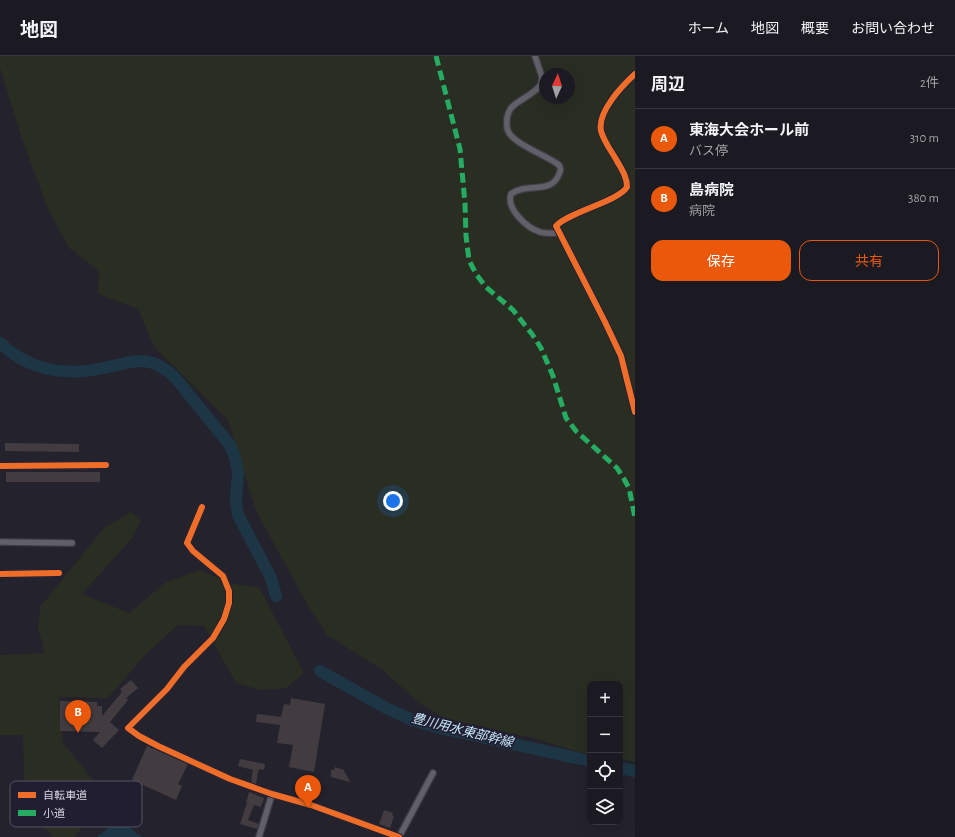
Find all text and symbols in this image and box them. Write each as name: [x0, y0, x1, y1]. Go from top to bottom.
text: 地図: [20, 21, 58, 40]
text: ホーム: [687, 22, 729, 36]
text: 地図: [751, 22, 779, 36]
text: 概要: [801, 22, 829, 36]
text: お問い合わせ: [851, 22, 935, 36]
north arrow: [539, 68, 575, 104]
text: 周辺: [651, 76, 685, 93]
text: 2件: [920, 77, 939, 90]
text: 東海大会ホール前: [689, 123, 809, 138]
text: A: [660, 132, 668, 145]
text: 310 m: [910, 132, 939, 145]
text: バス停: [689, 145, 728, 158]
text: 島病院: [689, 183, 734, 198]
text: B: [660, 192, 668, 205]
text: 380 m: [908, 192, 939, 205]
text: 病院: [689, 205, 715, 218]
button: 保存: [651, 240, 791, 281]
button: 共有: [799, 240, 939, 281]
your location: [383, 491, 403, 511]
map controls: [587, 681, 623, 825]
button: +: [587, 681, 623, 717]
pin: B: [65, 700, 91, 733]
water label: 豊川用水東部幹線: [410, 711, 516, 750]
button: −: [587, 717, 623, 753]
button: locate: [587, 753, 623, 789]
pin: A: [295, 775, 321, 808]
legend: [10, 781, 142, 827]
text: 自転車道: [43, 789, 87, 801]
button: layers: [587, 789, 623, 825]
text: 小道: [43, 807, 65, 819]

